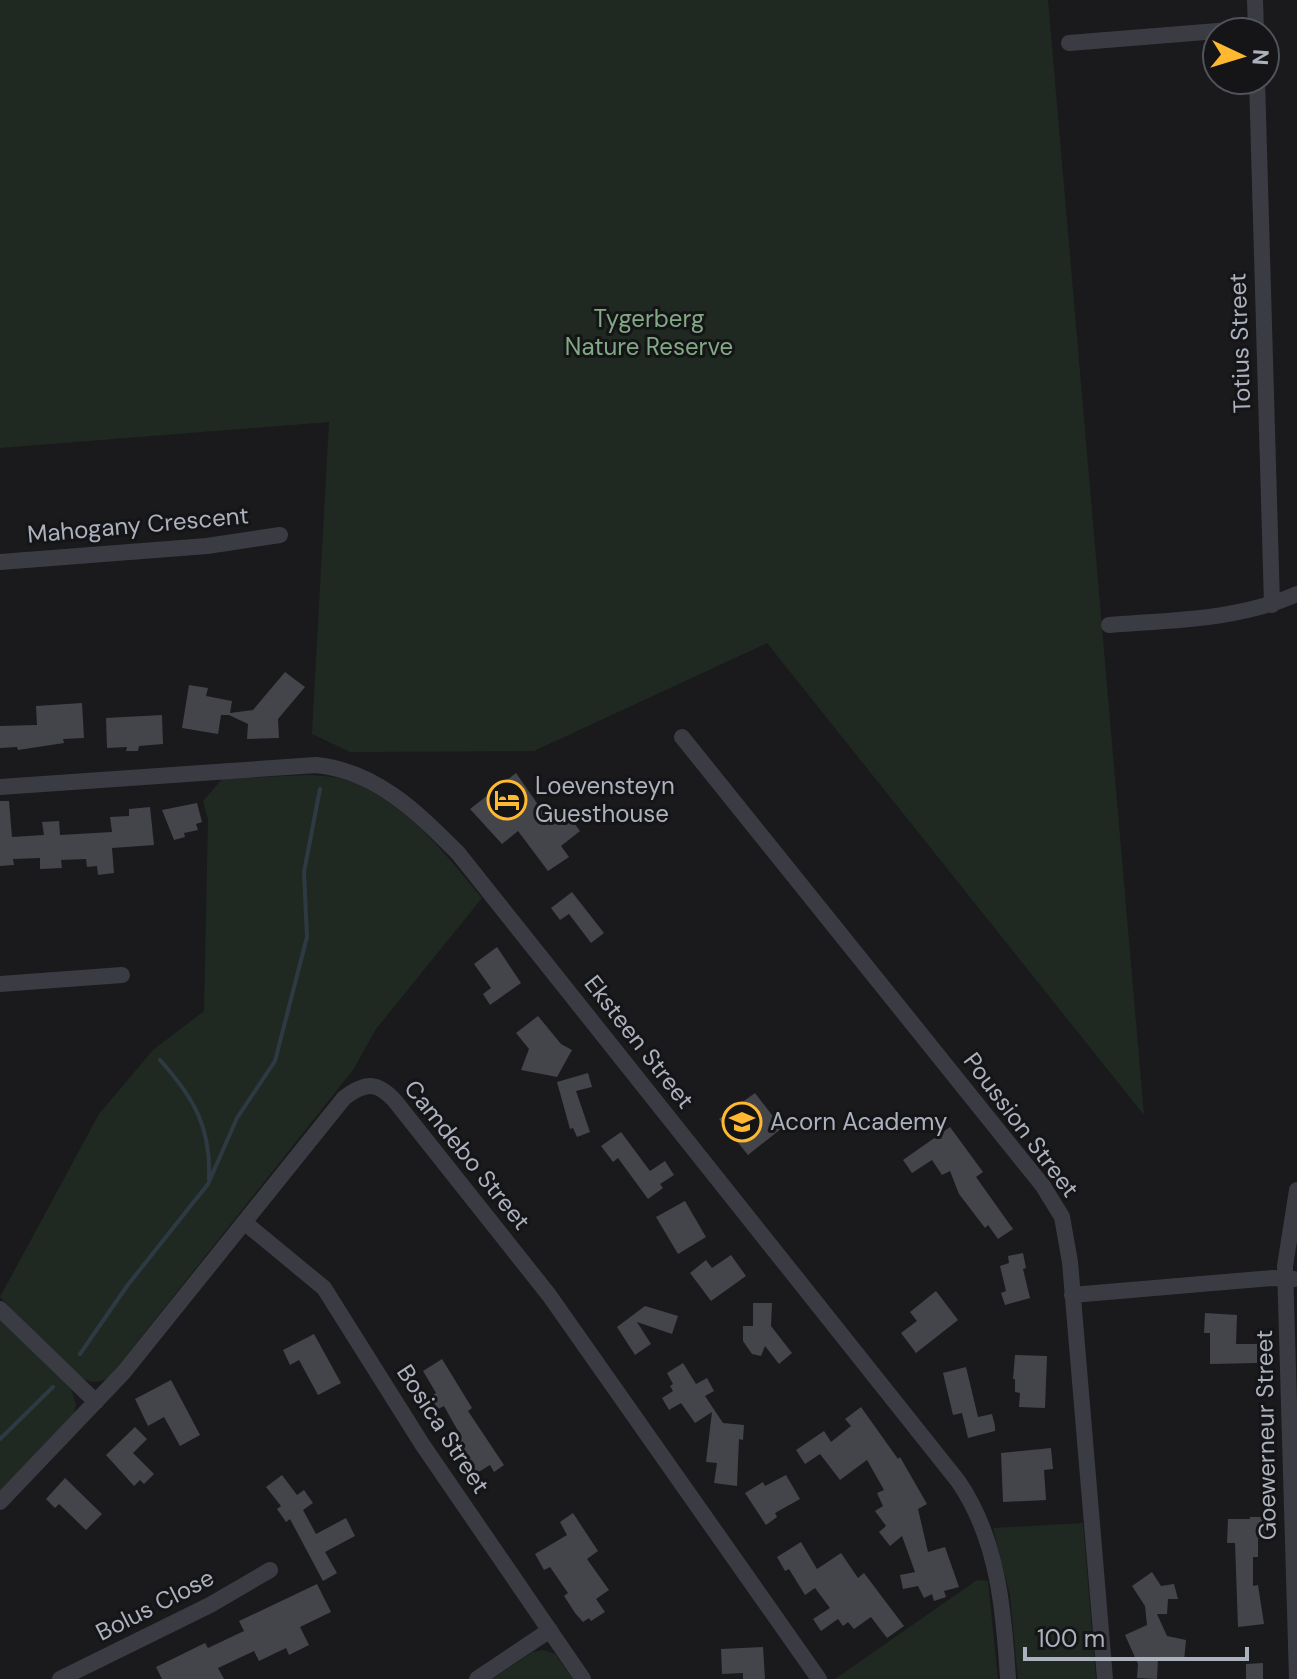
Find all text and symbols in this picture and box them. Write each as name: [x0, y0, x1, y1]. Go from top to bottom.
north arrow: [1201, 16, 1281, 96]
text: N: [1245, 48, 1275, 66]
street label: Totius Street: [1222, 272, 1257, 414]
park label: Tygerberg Nature Reserve: [565, 303, 733, 362]
street label: Mahogany Crescent: [26, 499, 250, 550]
place label: Loevensteyn Guesthouse: [535, 770, 675, 829]
hotel icon: Loevensteyn Guesthouse: [486, 779, 528, 821]
street label: Eksteen Street: [578, 969, 701, 1115]
street label: Poussion Street: [957, 1046, 1086, 1203]
street label: Camdebo Street: [397, 1073, 537, 1236]
school or university icon: Acorn Academy: [721, 1101, 763, 1143]
place label: Acorn Academy: [770, 1106, 947, 1137]
street label: Goewerneur Street: [1248, 1330, 1283, 1540]
street label: Bosica Street: [390, 1358, 497, 1499]
street label: Bolus Close: [90, 1562, 219, 1648]
scale bar: [1025, 1611, 1247, 1661]
text: 100 m: [1037, 1623, 1105, 1654]

